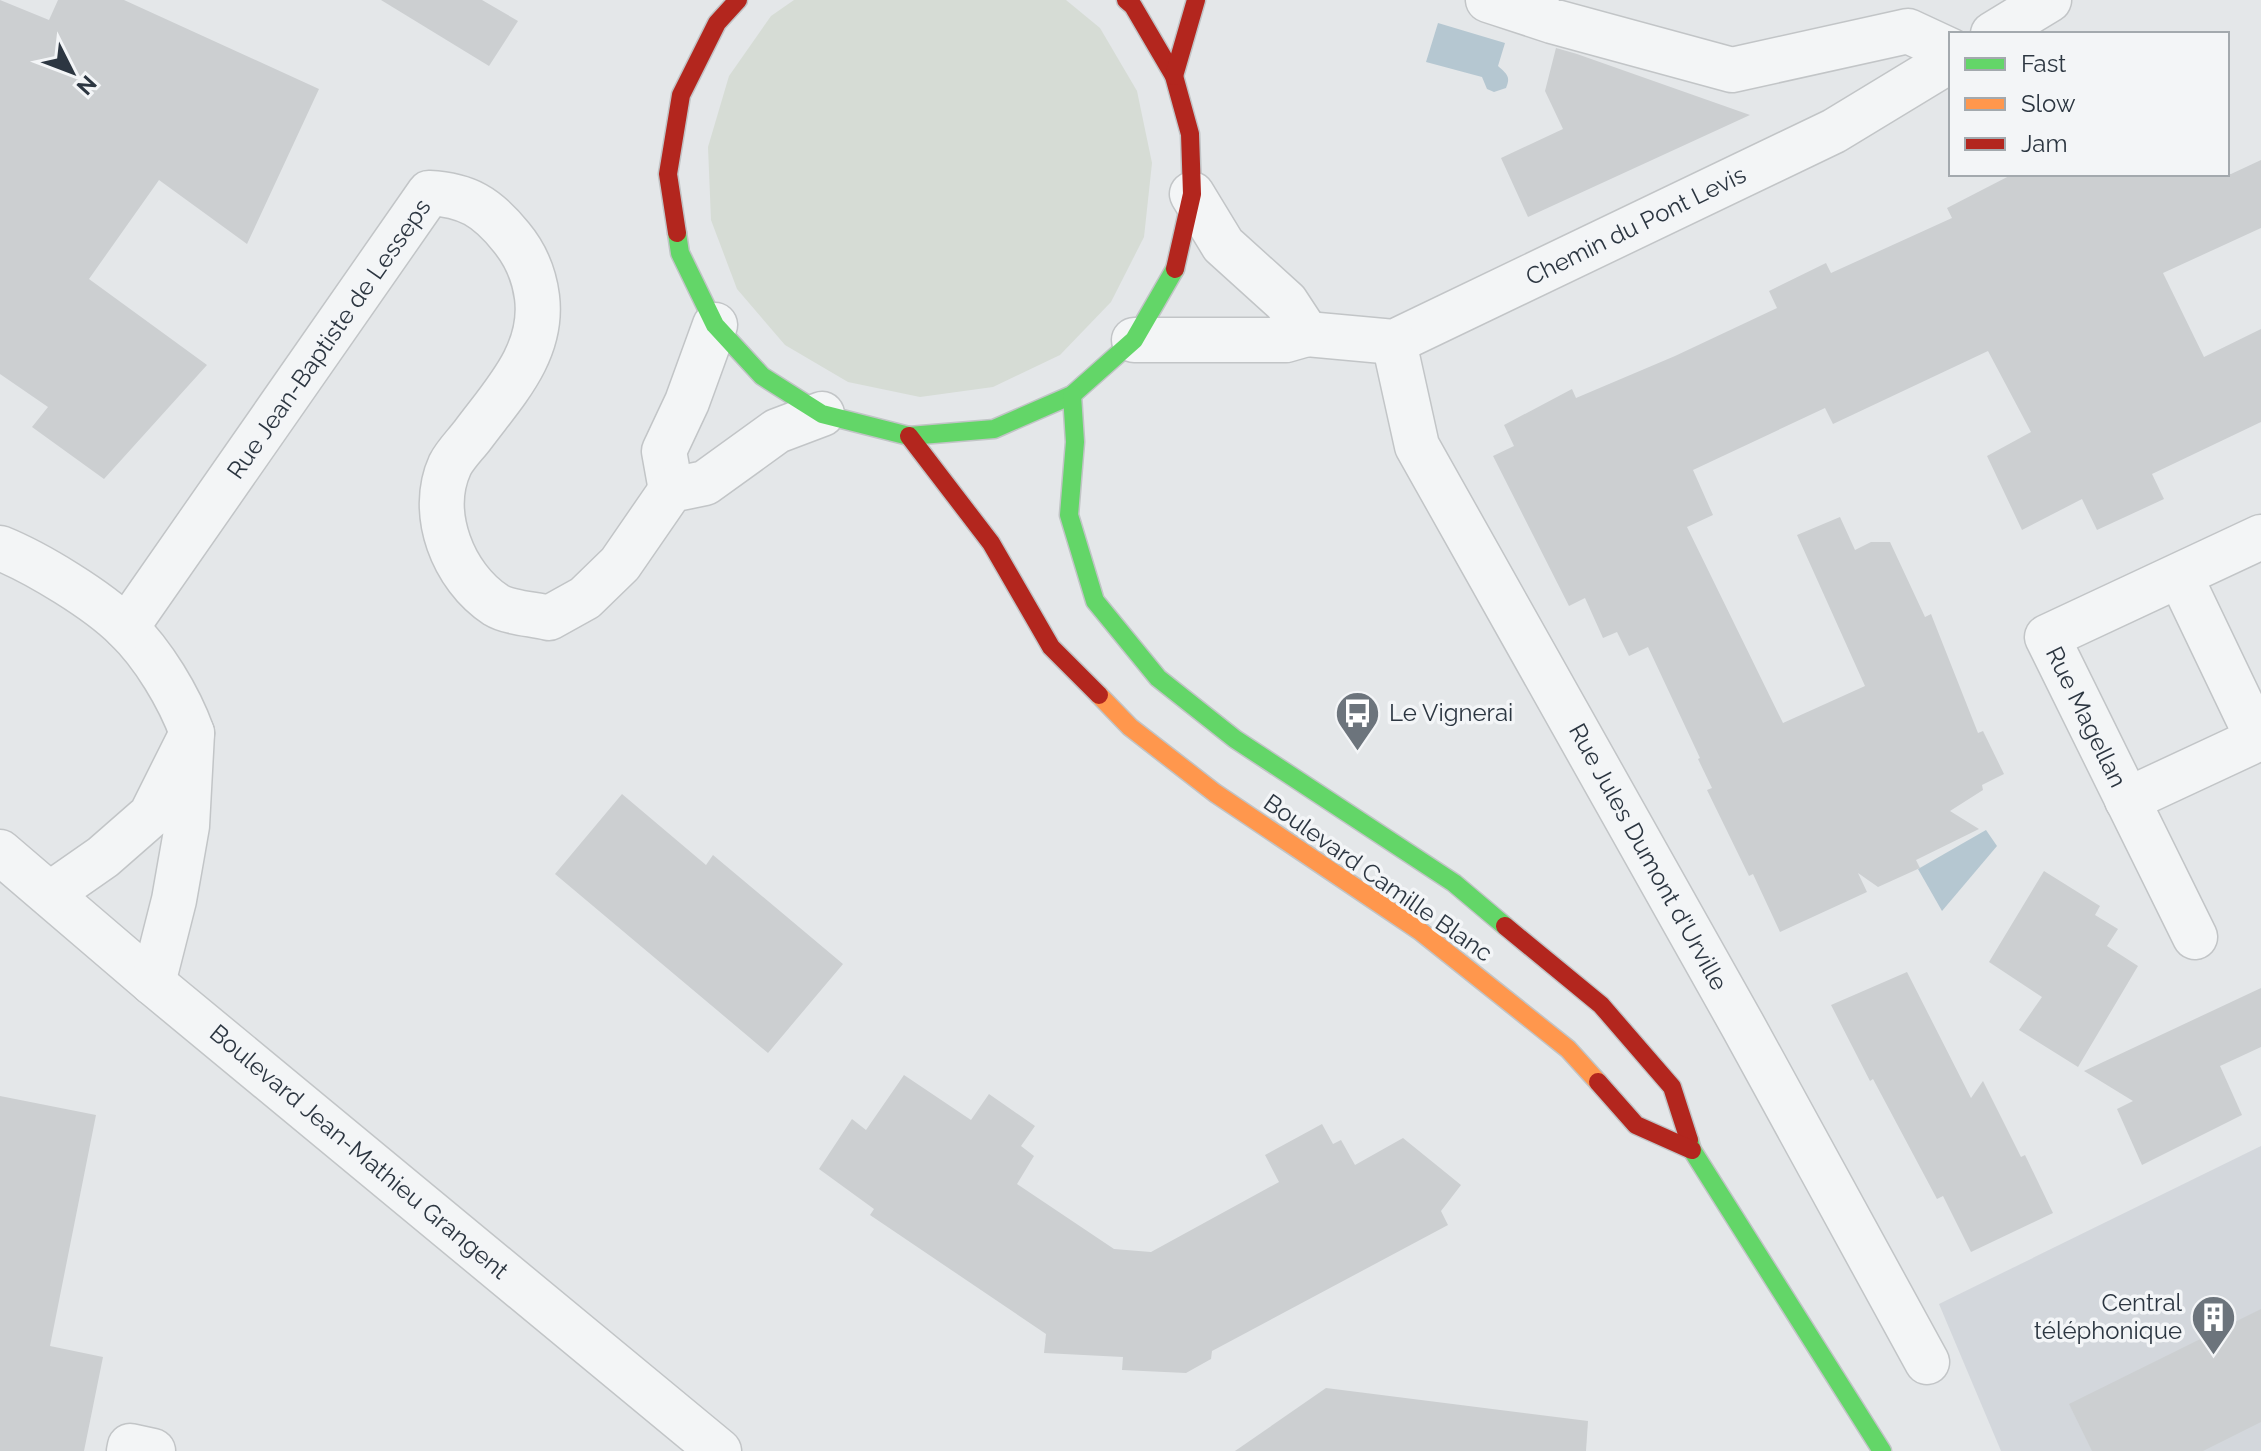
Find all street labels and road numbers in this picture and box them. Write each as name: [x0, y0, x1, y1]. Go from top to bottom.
street label: Chemin du Pont Levis: [1521, 160, 1751, 291]
street label: Rue Jean-Baptiste de Lesseps: [221, 193, 437, 484]
street label: Rue Magellan: [2040, 642, 2133, 792]
street label: Rue Jules Dumont d'Urville: [1563, 718, 1734, 995]
street label: Boulevard Camille Blanc: [1258, 788, 1498, 968]
street label: Boulevard Jean-Mathieu Grangent: [204, 1018, 514, 1285]

